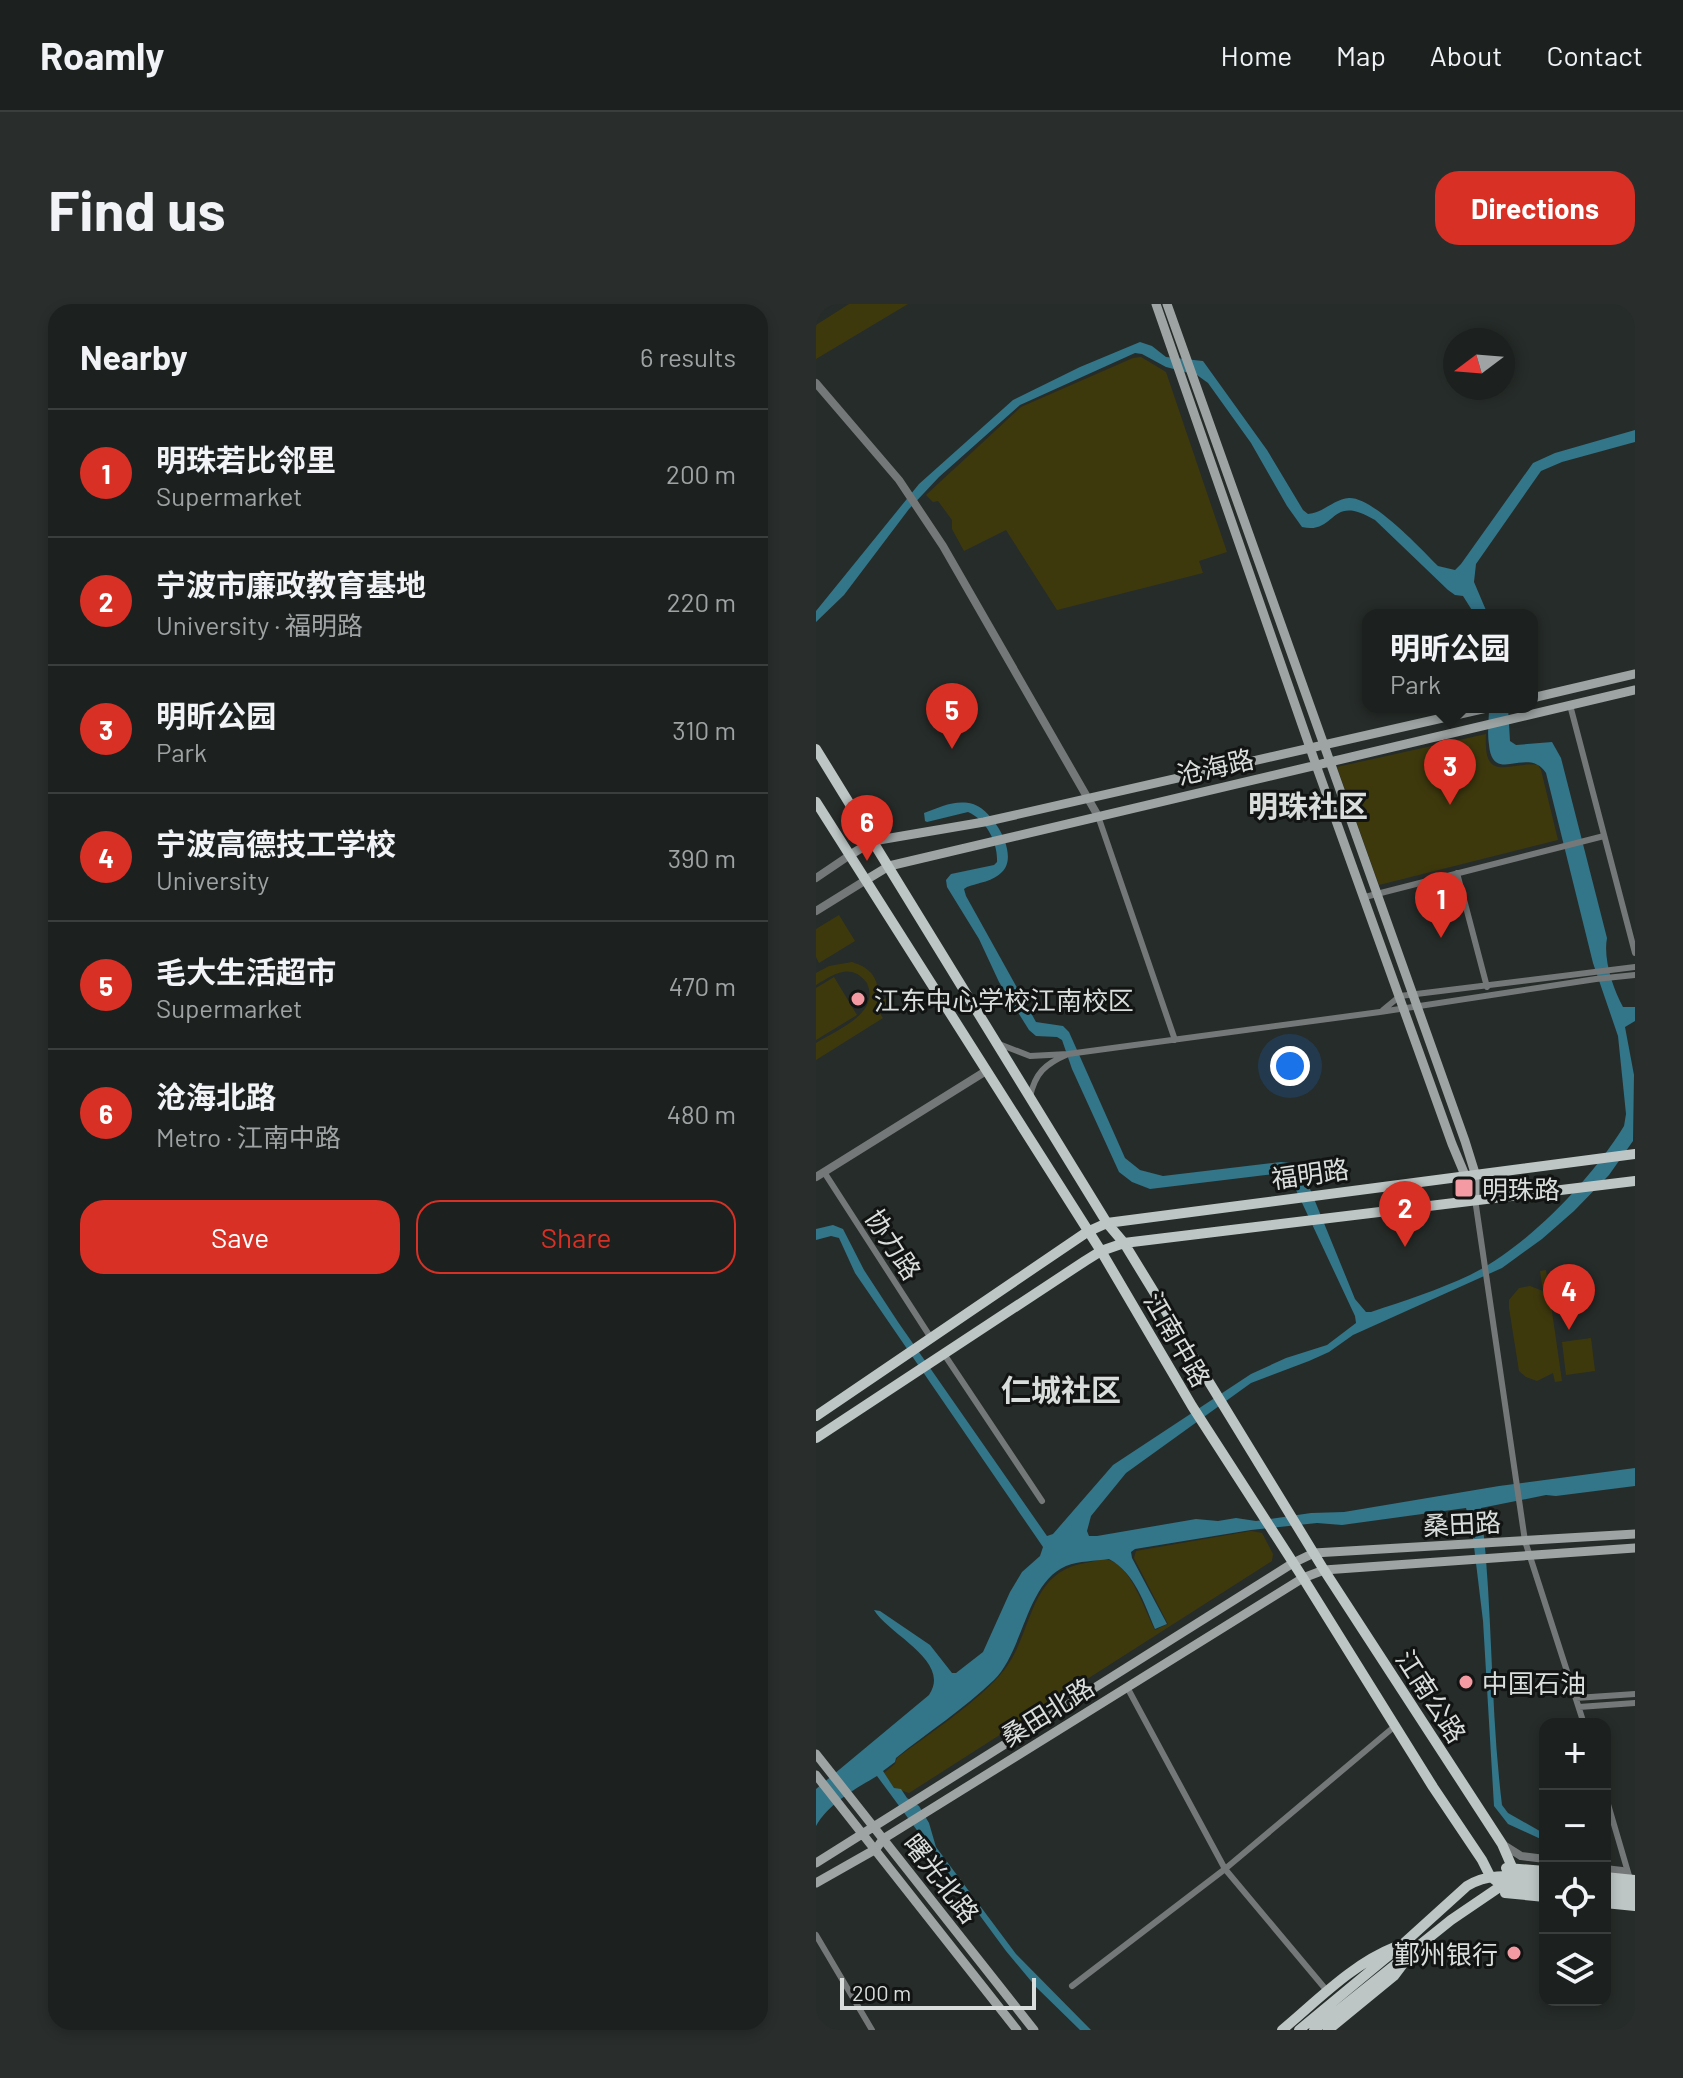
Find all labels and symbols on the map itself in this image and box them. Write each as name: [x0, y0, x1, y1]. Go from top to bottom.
north arrow: [1443, 328, 1515, 400]
pin: 5: [926, 683, 978, 749]
pin: 3: [1424, 739, 1476, 805]
street label: 沧海路: [1174, 742, 1256, 790]
district label: 明珠社区: [1248, 787, 1368, 823]
pin: 6: [841, 795, 893, 861]
pin: 1: [1415, 872, 1467, 938]
place label: 江东中心学校江南校区: [874, 984, 1134, 1015]
marker: 江东中心学校江南校区: [849, 990, 867, 1008]
your location: [1270, 1046, 1310, 1086]
street label: 福明路: [1269, 1152, 1351, 1194]
place label: 明珠路: [1482, 1173, 1560, 1204]
marker: 明珠路: [1453, 1177, 1475, 1199]
pin: 2: [1379, 1181, 1431, 1247]
street label: 协力路: [860, 1203, 928, 1285]
pin: 4: [1543, 1264, 1595, 1330]
street label: 江南中路: [1139, 1286, 1217, 1392]
district label: 仁城社区: [1001, 1371, 1121, 1407]
street label: 桑田路: [1422, 1505, 1502, 1541]
street label: 江南公路: [1391, 1644, 1473, 1748]
place label: 中国石油: [1482, 1667, 1586, 1698]
street label: 桑田北路: [995, 1670, 1099, 1752]
marker: 中国石油: [1457, 1673, 1475, 1691]
street label: 曙光北路: [898, 1827, 986, 1929]
place label: 鄞州银行: [1394, 1938, 1498, 1969]
marker: 鄞州银行: [1505, 1944, 1523, 1962]
scale bar: [840, 1974, 1036, 2010]

